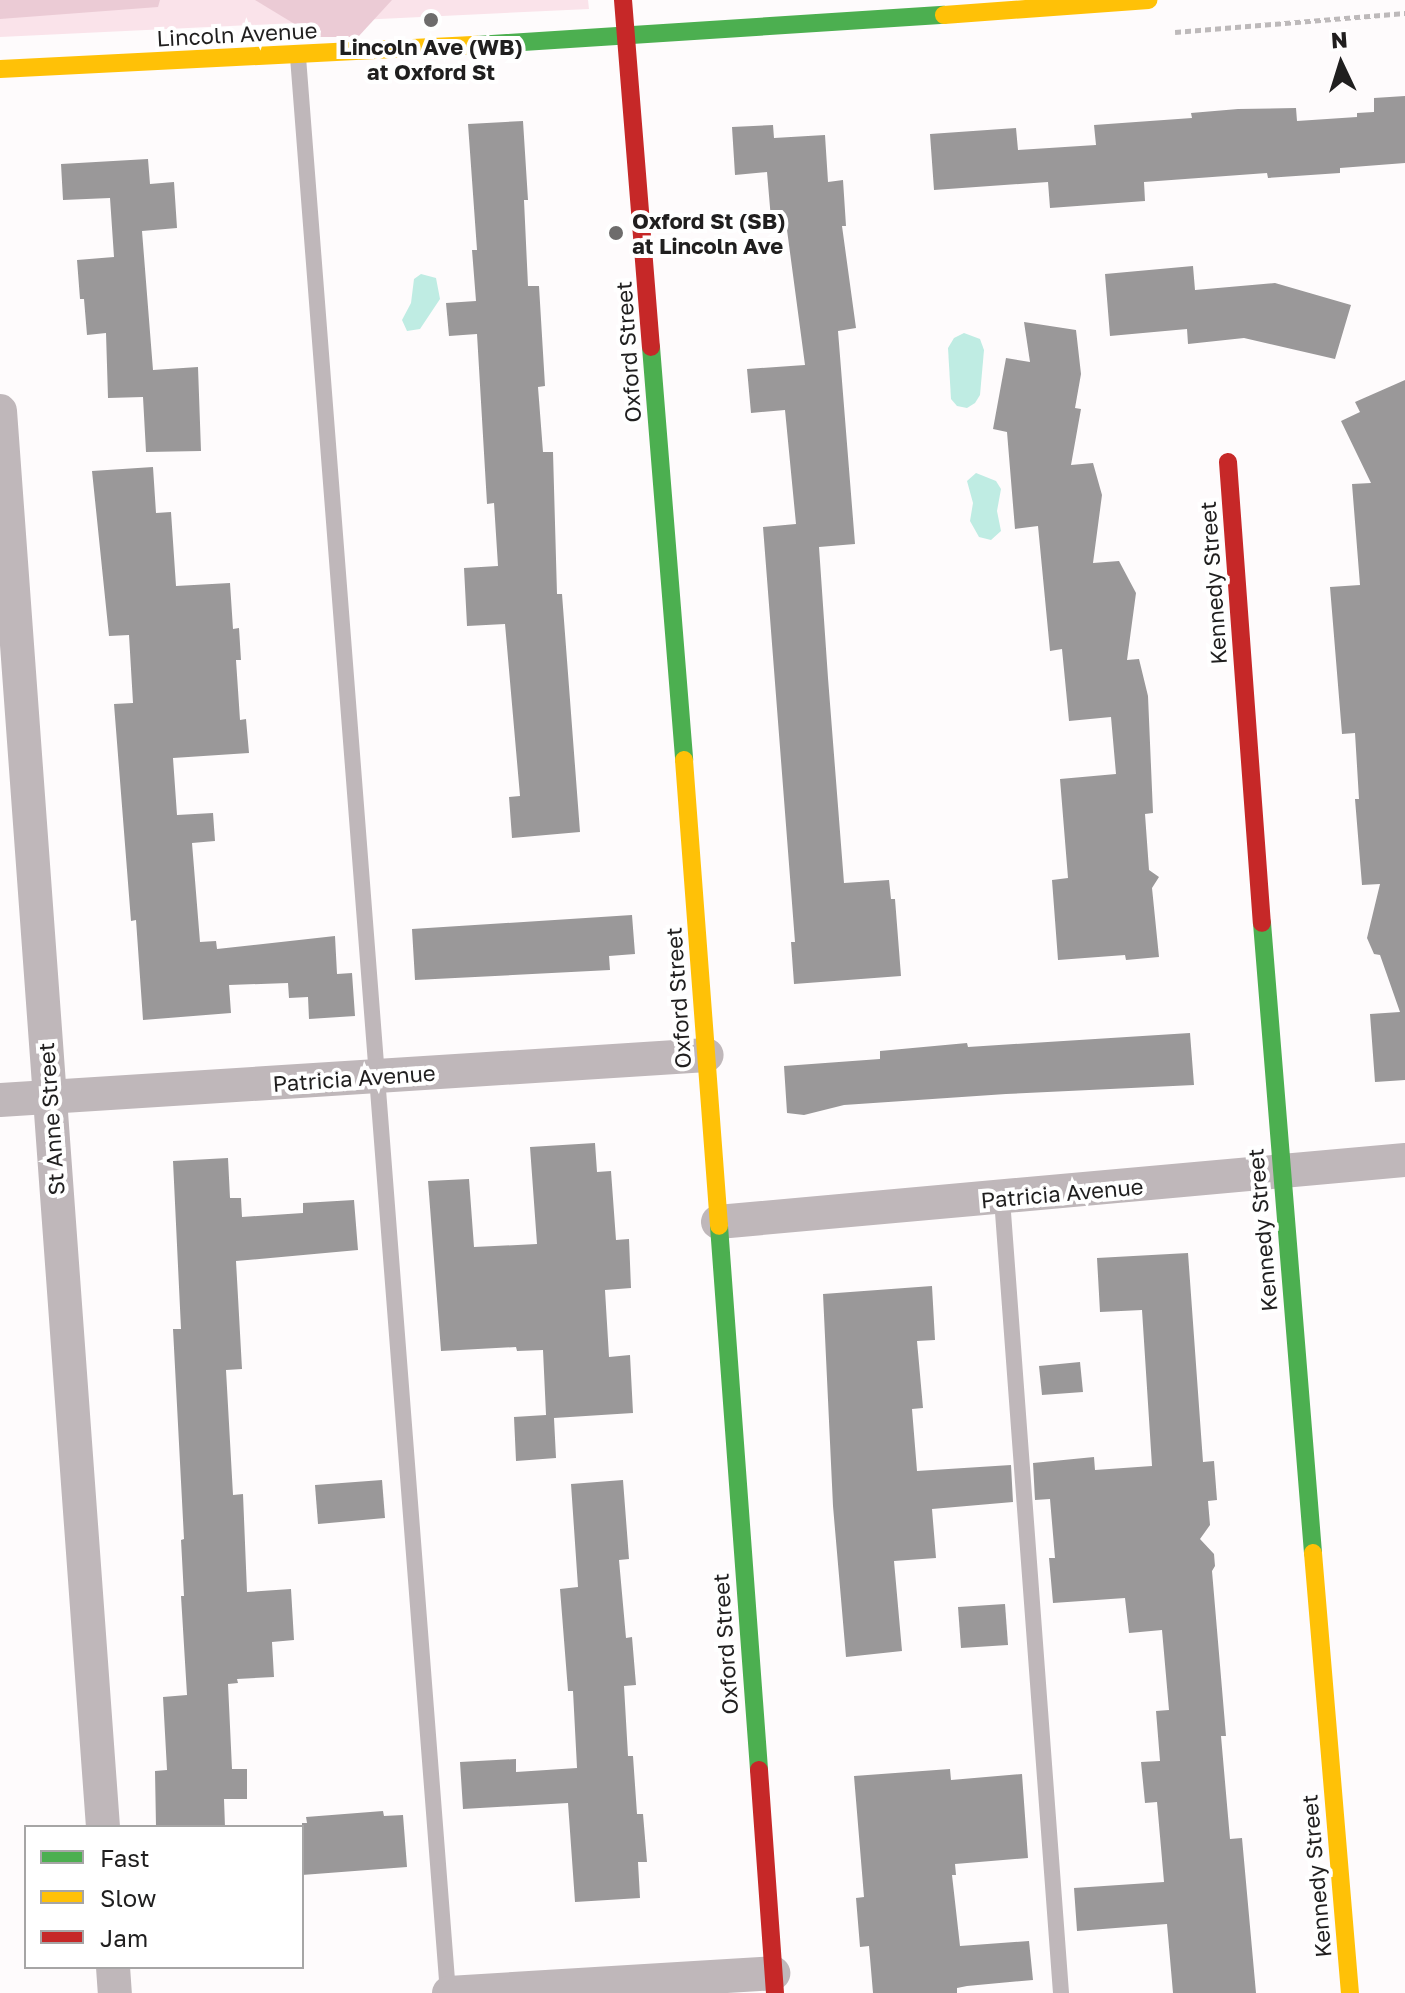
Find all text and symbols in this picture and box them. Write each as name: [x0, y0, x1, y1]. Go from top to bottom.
marker: Lincoln Ave (WB) at Oxford St: [422, 11, 440, 29]
street label: Lincoln Avenue: [156, 17, 318, 51]
north arrow: [1301, 24, 1381, 104]
text: N: [1330, 26, 1349, 54]
place label: Lincoln Ave (WB) at Oxford St: [339, 33, 523, 84]
place label: Oxford St (SB) at Lincoln Ave: [632, 207, 786, 258]
marker: Oxford St (SB) at Lincoln Ave: [607, 224, 625, 242]
street label: Oxford Street: [610, 280, 646, 424]
street label: Kennedy Street: [1194, 500, 1232, 666]
street label: Oxford Street: [660, 926, 696, 1070]
street label: St Anne Street: [32, 1042, 70, 1196]
street label: Patricia Avenue: [272, 1059, 436, 1097]
street label: Kennedy Street: [1242, 1147, 1282, 1313]
street label: Patricia Avenue: [980, 1173, 1144, 1213]
street label: Oxford Street: [707, 1572, 743, 1716]
street label: Kennedy Street: [1296, 1793, 1336, 1959]
legend: [24, 1825, 304, 1969]
text: Fast: [100, 1843, 150, 1872]
text: Slow: [100, 1883, 156, 1912]
text: Jam: [100, 1923, 148, 1952]

